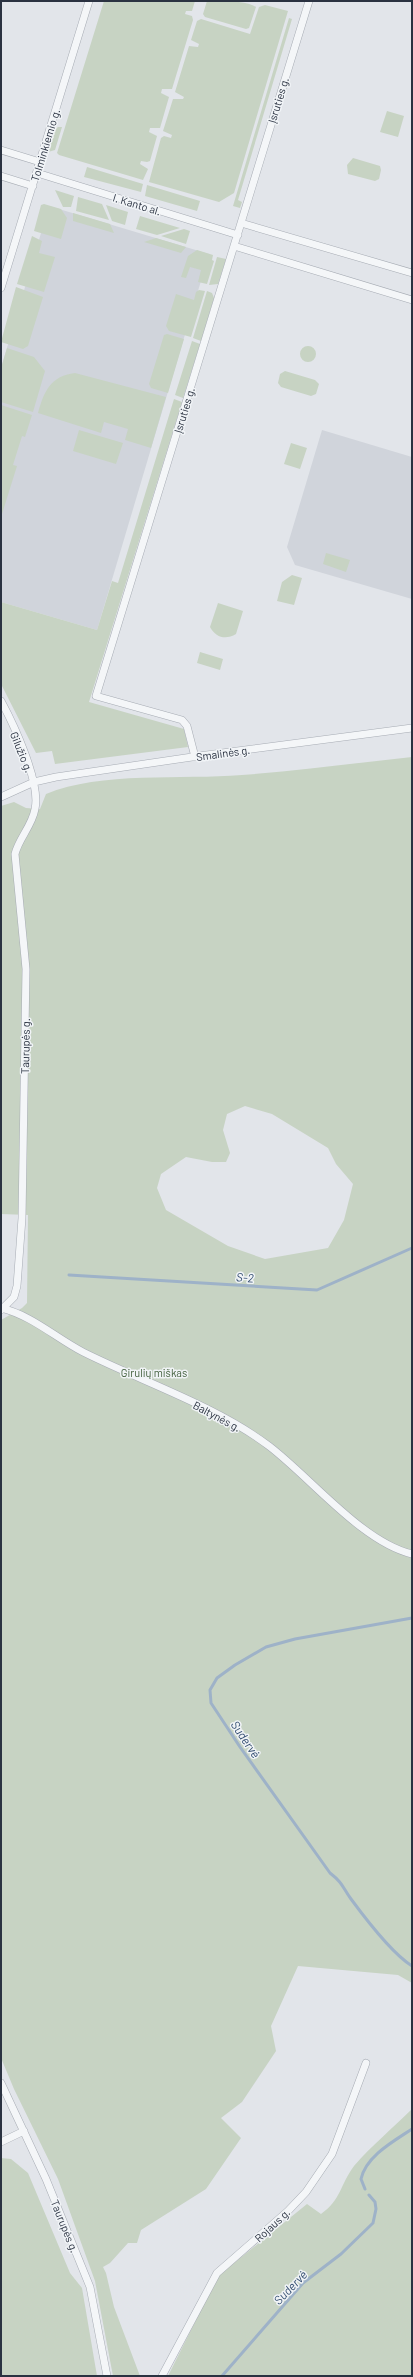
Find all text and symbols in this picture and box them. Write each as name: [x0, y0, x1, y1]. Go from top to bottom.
street label: Įsruties g.: [265, 76, 291, 124]
street label: Tolminkiemio g.: [28, 107, 62, 183]
street label: I. Kanto al.: [111, 191, 163, 217]
street label: Įsruties g.: [171, 386, 197, 434]
street label: Gilužio g.: [8, 730, 36, 774]
street label: Smalinės g.: [195, 743, 251, 763]
street label: Taurupės g.: [18, 1018, 32, 1074]
water label: S-2: [236, 1269, 254, 1285]
park label: Girulių miškas: [121, 1366, 187, 1379]
street label: Baltynės g.: [191, 1398, 243, 1434]
water label: Sudervė: [229, 1718, 263, 1760]
street label: Taurupės g.: [49, 2198, 81, 2254]
street label: Rojaus g.: [252, 2205, 292, 2245]
water label: Sudervė: [270, 2267, 310, 2307]

